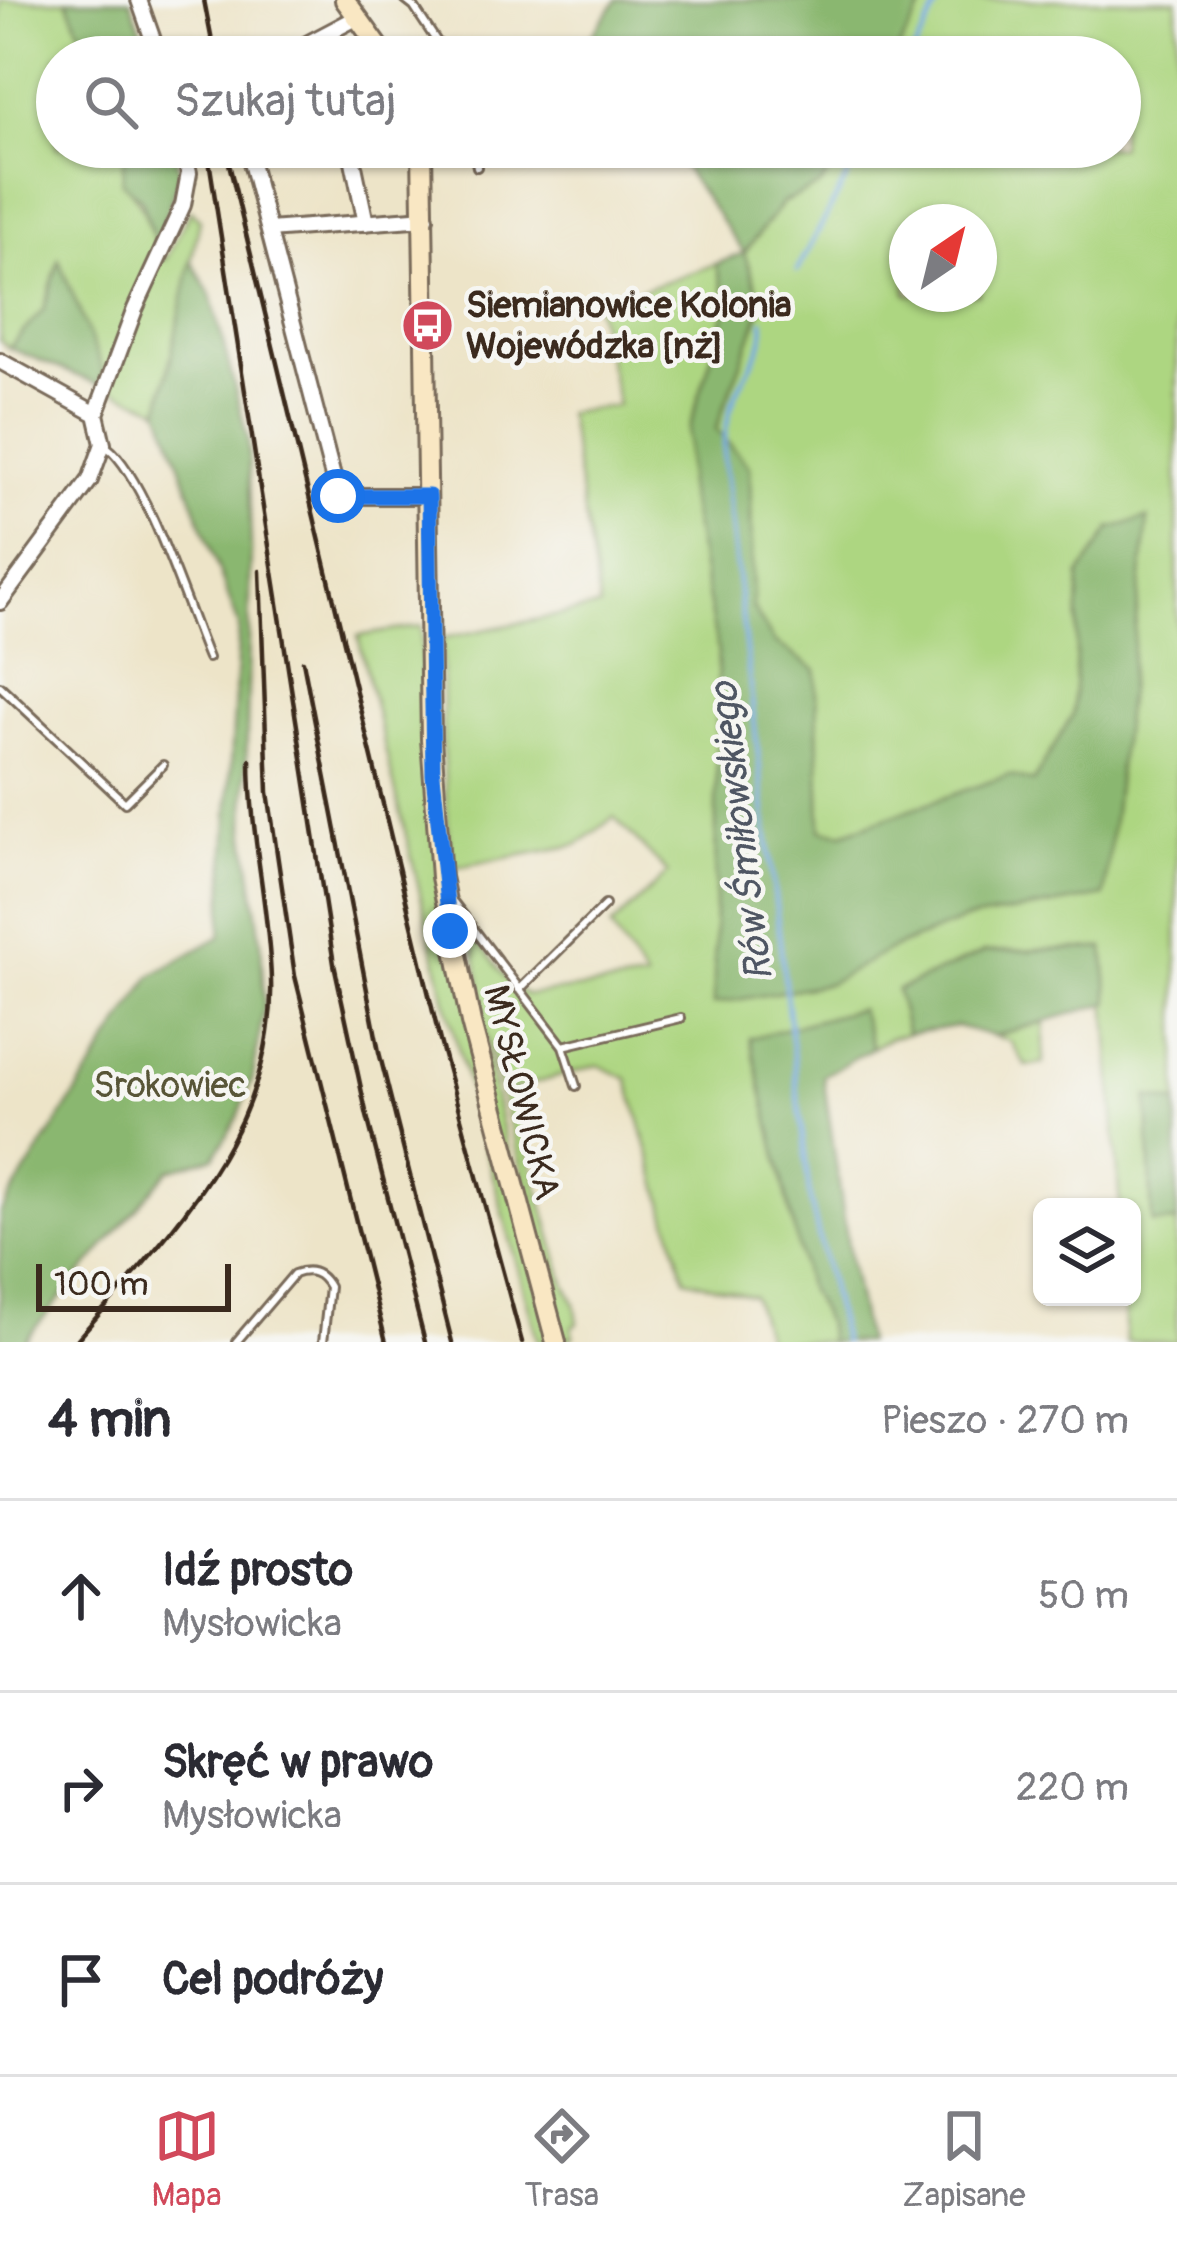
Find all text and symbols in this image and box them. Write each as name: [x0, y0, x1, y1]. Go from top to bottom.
search box: [36, 36, 1141, 168]
icon: search: [78, 69, 144, 135]
text: Szukaj tutaj: [174, 74, 396, 130]
north arrow: [889, 204, 997, 312]
place label: Siemianowice Kolonia Wojewódzka [nż]: [466, 283, 792, 369]
bus stop icon: Siemianowice Kolonia Wojewódzka [nż]: [399, 297, 455, 353]
route start: [311, 469, 365, 523]
water label: Rów Śmiłowskiego: [699, 677, 784, 984]
route end: [423, 904, 477, 958]
street label: MYSŁOWICKA: [473, 980, 570, 1204]
park label: Srokowiec: [93, 1063, 247, 1108]
map controls: [1033, 1198, 1141, 1306]
button: layers: [1033, 1198, 1141, 1306]
scale bar: [36, 1258, 231, 1311]
text: 100 m: [54, 1264, 148, 1305]
text: 4 min: [48, 1388, 171, 1452]
text: Pieszo · 270 m: [881, 1396, 1129, 1445]
text: Idź prosto: [162, 1543, 353, 1599]
icon: ahead: [48, 1563, 114, 1629]
text: 50 m: [1038, 1571, 1129, 1620]
text: Mysłowicka: [162, 1599, 342, 1648]
text: Skręć w prawo: [162, 1735, 433, 1791]
icon: right: [48, 1755, 114, 1821]
text: 220 m: [1016, 1763, 1129, 1812]
text: Mysłowicka: [162, 1791, 342, 1840]
icon: arrive: [48, 1947, 114, 2013]
text: Cel podróży: [162, 1952, 383, 2008]
tab: Mapa: [152, 2103, 222, 2216]
tab: Trasa: [525, 2103, 599, 2216]
tab: Zapisane: [902, 2103, 1025, 2216]

